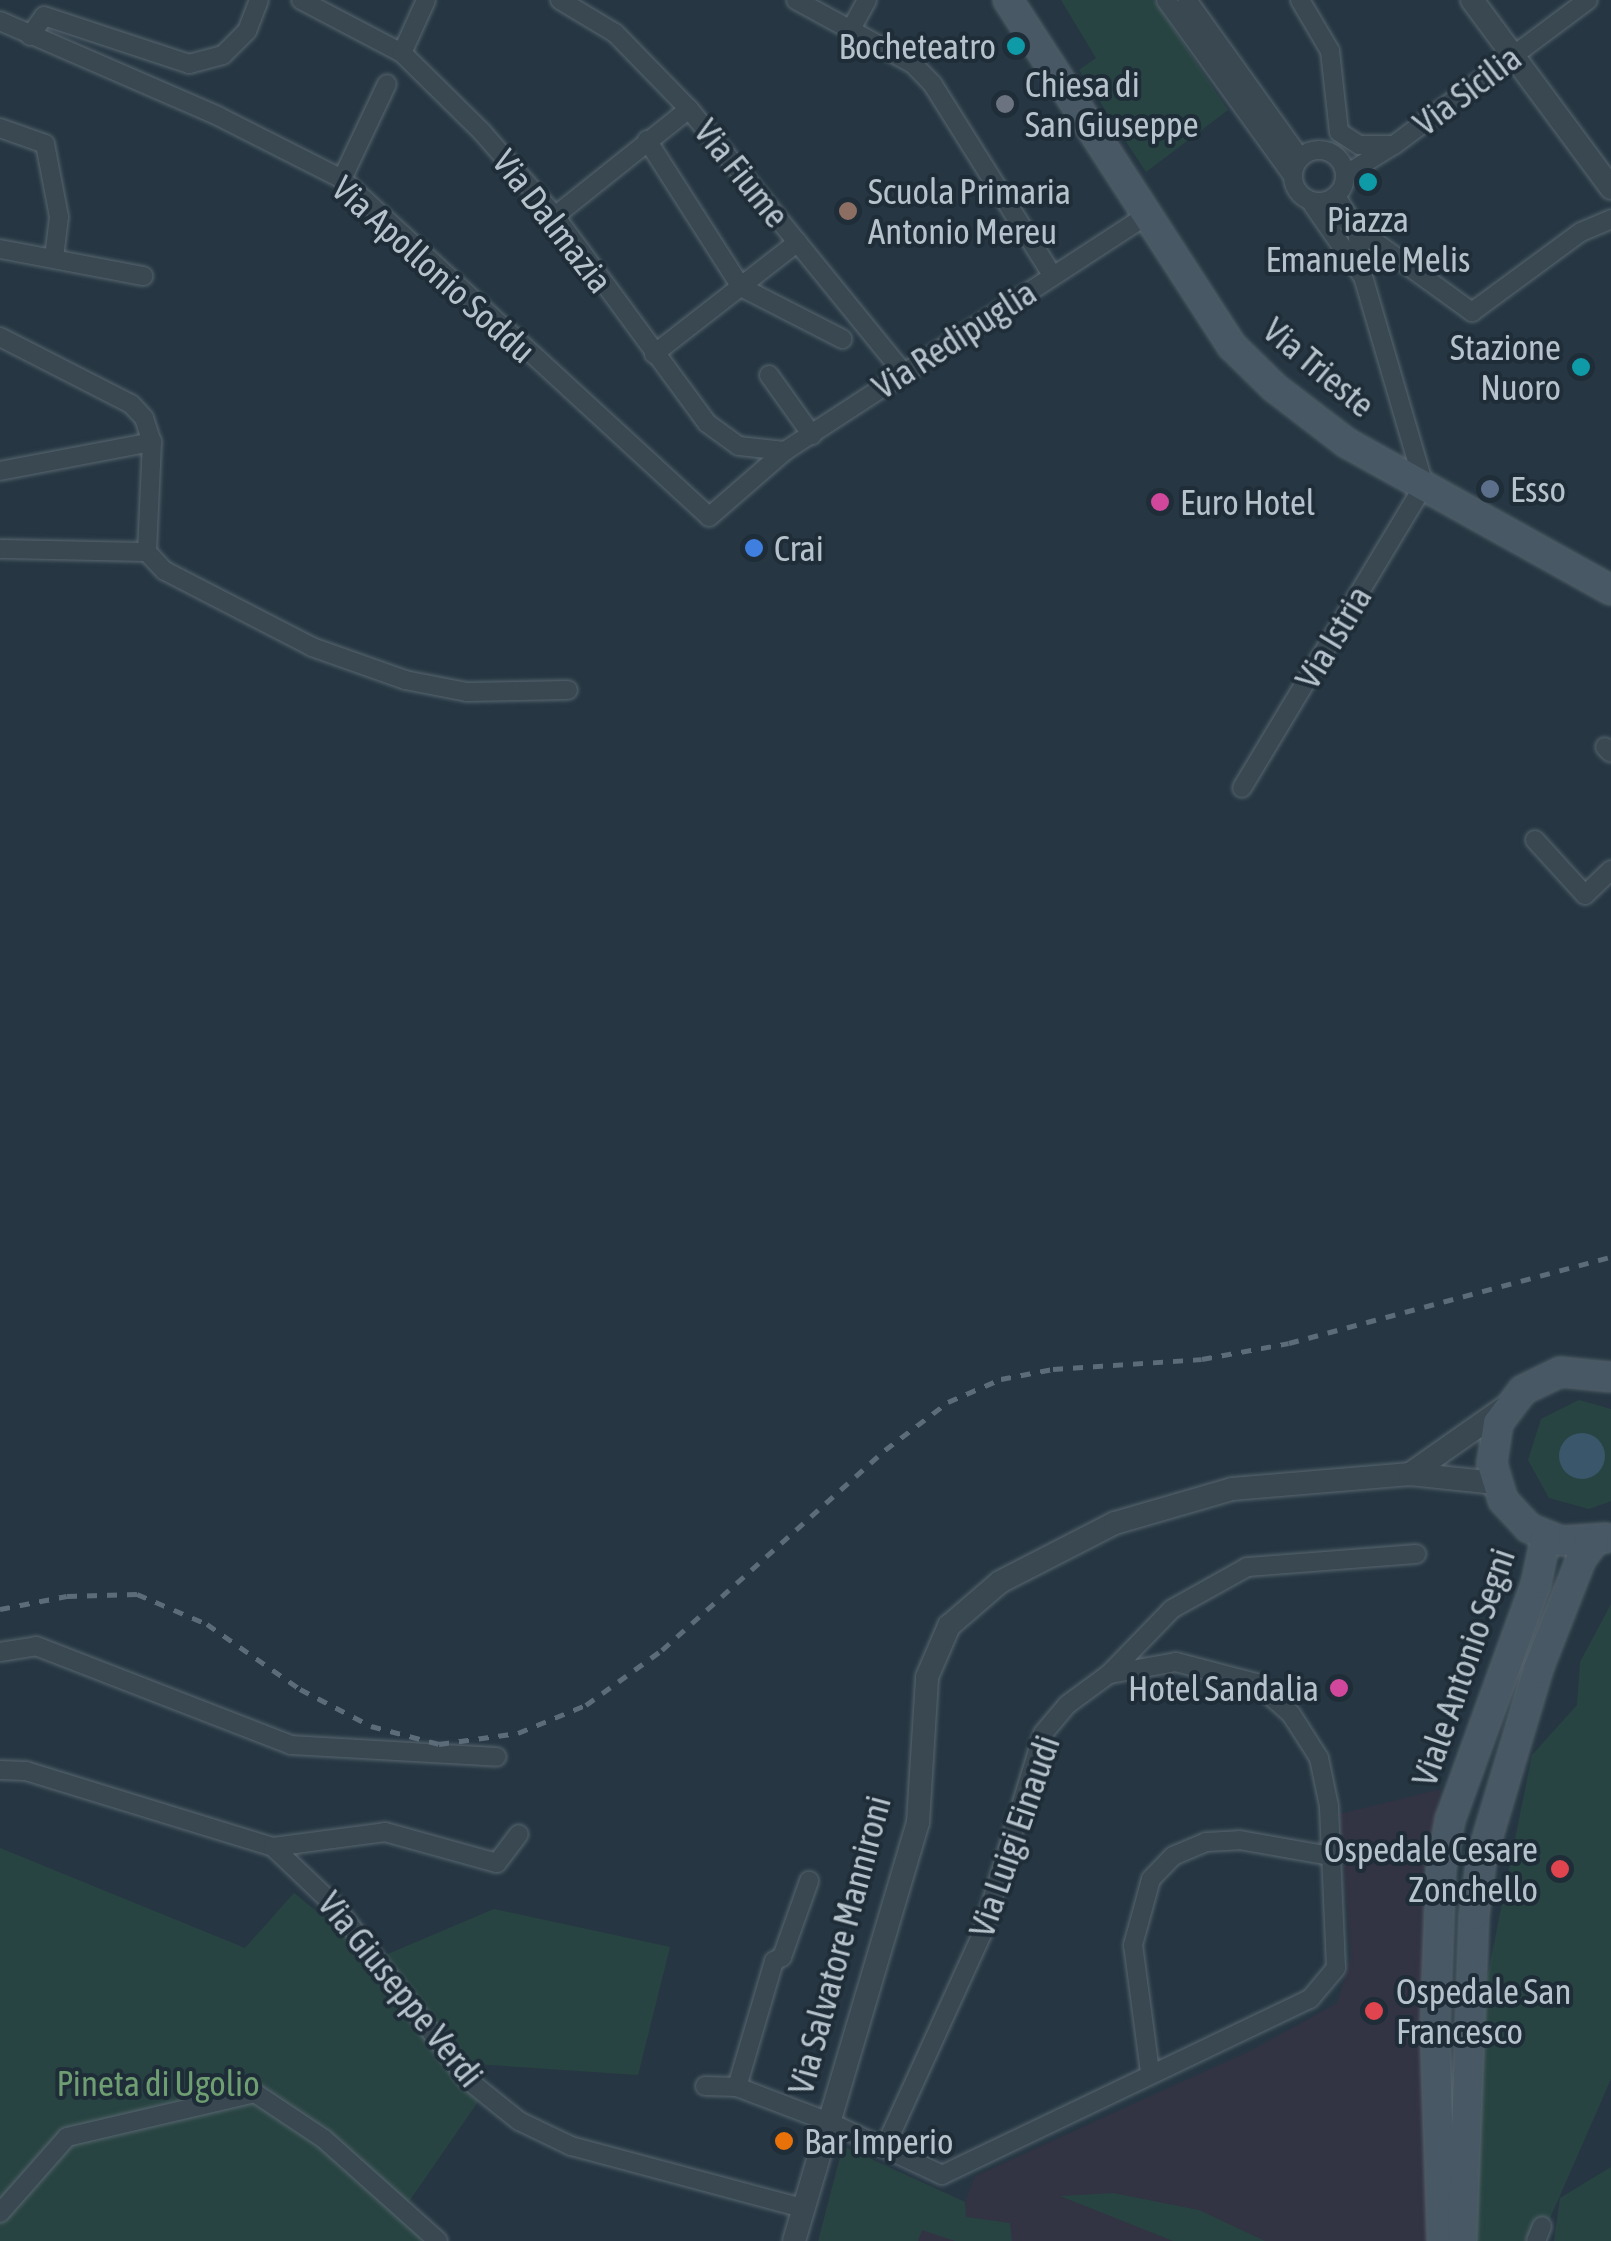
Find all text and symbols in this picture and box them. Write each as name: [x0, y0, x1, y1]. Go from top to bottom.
place label: Bocheteatro: [838, 25, 996, 67]
marker: Bocheteatro: [1005, 35, 1027, 57]
street label: Via Sicilia: [1405, 36, 1529, 144]
place label: Chiesa di San Giuseppe: [1025, 63, 1199, 145]
marker: Chiesa di San Giuseppe: [994, 93, 1016, 115]
street label: Via Fiume: [686, 111, 798, 235]
street label: Via Dalmazia: [484, 141, 622, 301]
street label: Via Apollonio Soddu: [324, 167, 544, 371]
place label: Scuola Primaria Antonio Mereu: [868, 170, 1071, 252]
marker: Piazza Emanuele Melis: [1357, 171, 1379, 193]
place label: Piazza Emanuele Melis: [1266, 198, 1470, 280]
marker: Scuola Primaria Antonio Mereu: [837, 200, 859, 222]
street label: Via Redipuglia: [864, 271, 1044, 407]
street label: Via Trieste: [1255, 309, 1383, 425]
place label: Stazione Nuoro: [1450, 326, 1561, 408]
marker: Stazione Nuoro: [1570, 356, 1592, 378]
place label: Esso: [1510, 468, 1566, 510]
marker: Esso: [1479, 478, 1501, 500]
place label: Euro Hotel: [1180, 481, 1315, 523]
marker: Euro Hotel: [1149, 491, 1171, 513]
place label: Crai: [774, 527, 824, 569]
marker: Crai: [743, 537, 765, 559]
street label: Via Istria: [1286, 578, 1380, 696]
street label: Viale Antonio Segni: [1403, 1543, 1523, 1791]
place label: Hotel Sandalia: [1128, 1667, 1319, 1709]
marker: Hotel Sandalia: [1328, 1677, 1350, 1699]
street label: Via Luigi Einaudi: [960, 1730, 1068, 1942]
street label: Via Salvatore Mannironi: [779, 1791, 899, 2099]
place label: Ospedale Cesare Zonchello: [1324, 1828, 1538, 1910]
marker: Ospedale Cesare Zonchello: [1547, 1856, 1573, 1882]
street label: Via Giuseppe Verdi: [310, 1883, 492, 2095]
place label: Ospedale San Francesco: [1396, 1970, 1572, 2052]
marker: Ospedale San Francesco: [1361, 1998, 1387, 2024]
park label: Pineta di Ugolio: [56, 2062, 260, 2104]
place label: Bar Imperio: [804, 2120, 953, 2162]
marker: Bar Imperio: [773, 2130, 795, 2152]

